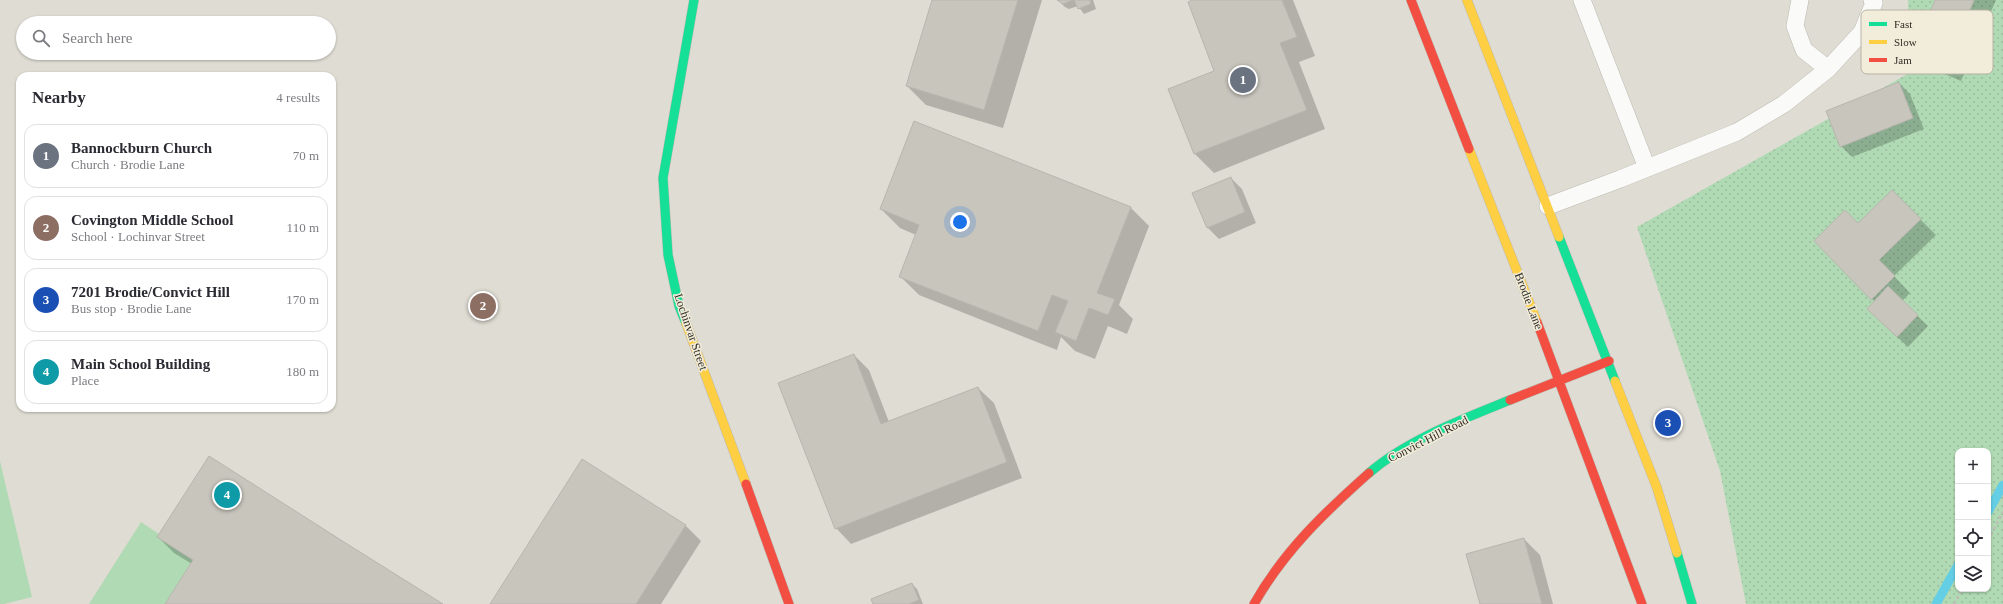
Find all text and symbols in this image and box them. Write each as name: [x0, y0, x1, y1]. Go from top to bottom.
legend: [1861, 10, 1993, 74]
search box: [16, 16, 336, 60]
text: Fast: [1894, 18, 1912, 30]
icon: search: [30, 27, 52, 49]
text: Search here: [62, 30, 132, 46]
text: Slow: [1894, 36, 1917, 48]
text: Jam: [1894, 54, 1912, 66]
pin: 1: [1230, 65, 1256, 95]
text: Nearby: [32, 88, 86, 107]
text: 4 results: [276, 90, 320, 105]
text: Bannockburn Church: [71, 140, 212, 156]
text: 1: [43, 148, 49, 163]
text: 70 m: [293, 148, 319, 163]
text: Church · Brodie Lane: [71, 157, 185, 172]
text: Covington Middle School: [71, 212, 234, 228]
your location: [950, 212, 970, 232]
text: 2: [43, 220, 49, 235]
text: 110 m: [287, 220, 319, 235]
text: School · Lochinvar Street: [71, 229, 205, 244]
street label: Brodie Lane: [1512, 271, 1546, 331]
text: 7201 Brodie/Convict Hill: [71, 284, 230, 300]
pin: 2: [470, 291, 496, 321]
text: 3: [43, 292, 49, 307]
text: 170 m: [286, 292, 319, 307]
street label: Lochinvar Street: [671, 292, 711, 373]
text: Bus stop · Brodie Lane: [71, 301, 192, 316]
text: Main School Building: [71, 356, 210, 372]
text: 4: [43, 364, 49, 379]
text: 180 m: [286, 364, 319, 379]
text: Place: [71, 373, 99, 388]
pin: 3: [1655, 408, 1681, 438]
street label: Convict Hill Road: [1386, 413, 1470, 465]
map controls: [1955, 448, 1991, 592]
button: +: [1955, 448, 1991, 484]
pin: 4: [214, 480, 240, 510]
button: −: [1955, 484, 1991, 520]
button: locate: [1955, 520, 1991, 556]
button: layers: [1955, 556, 1991, 592]

